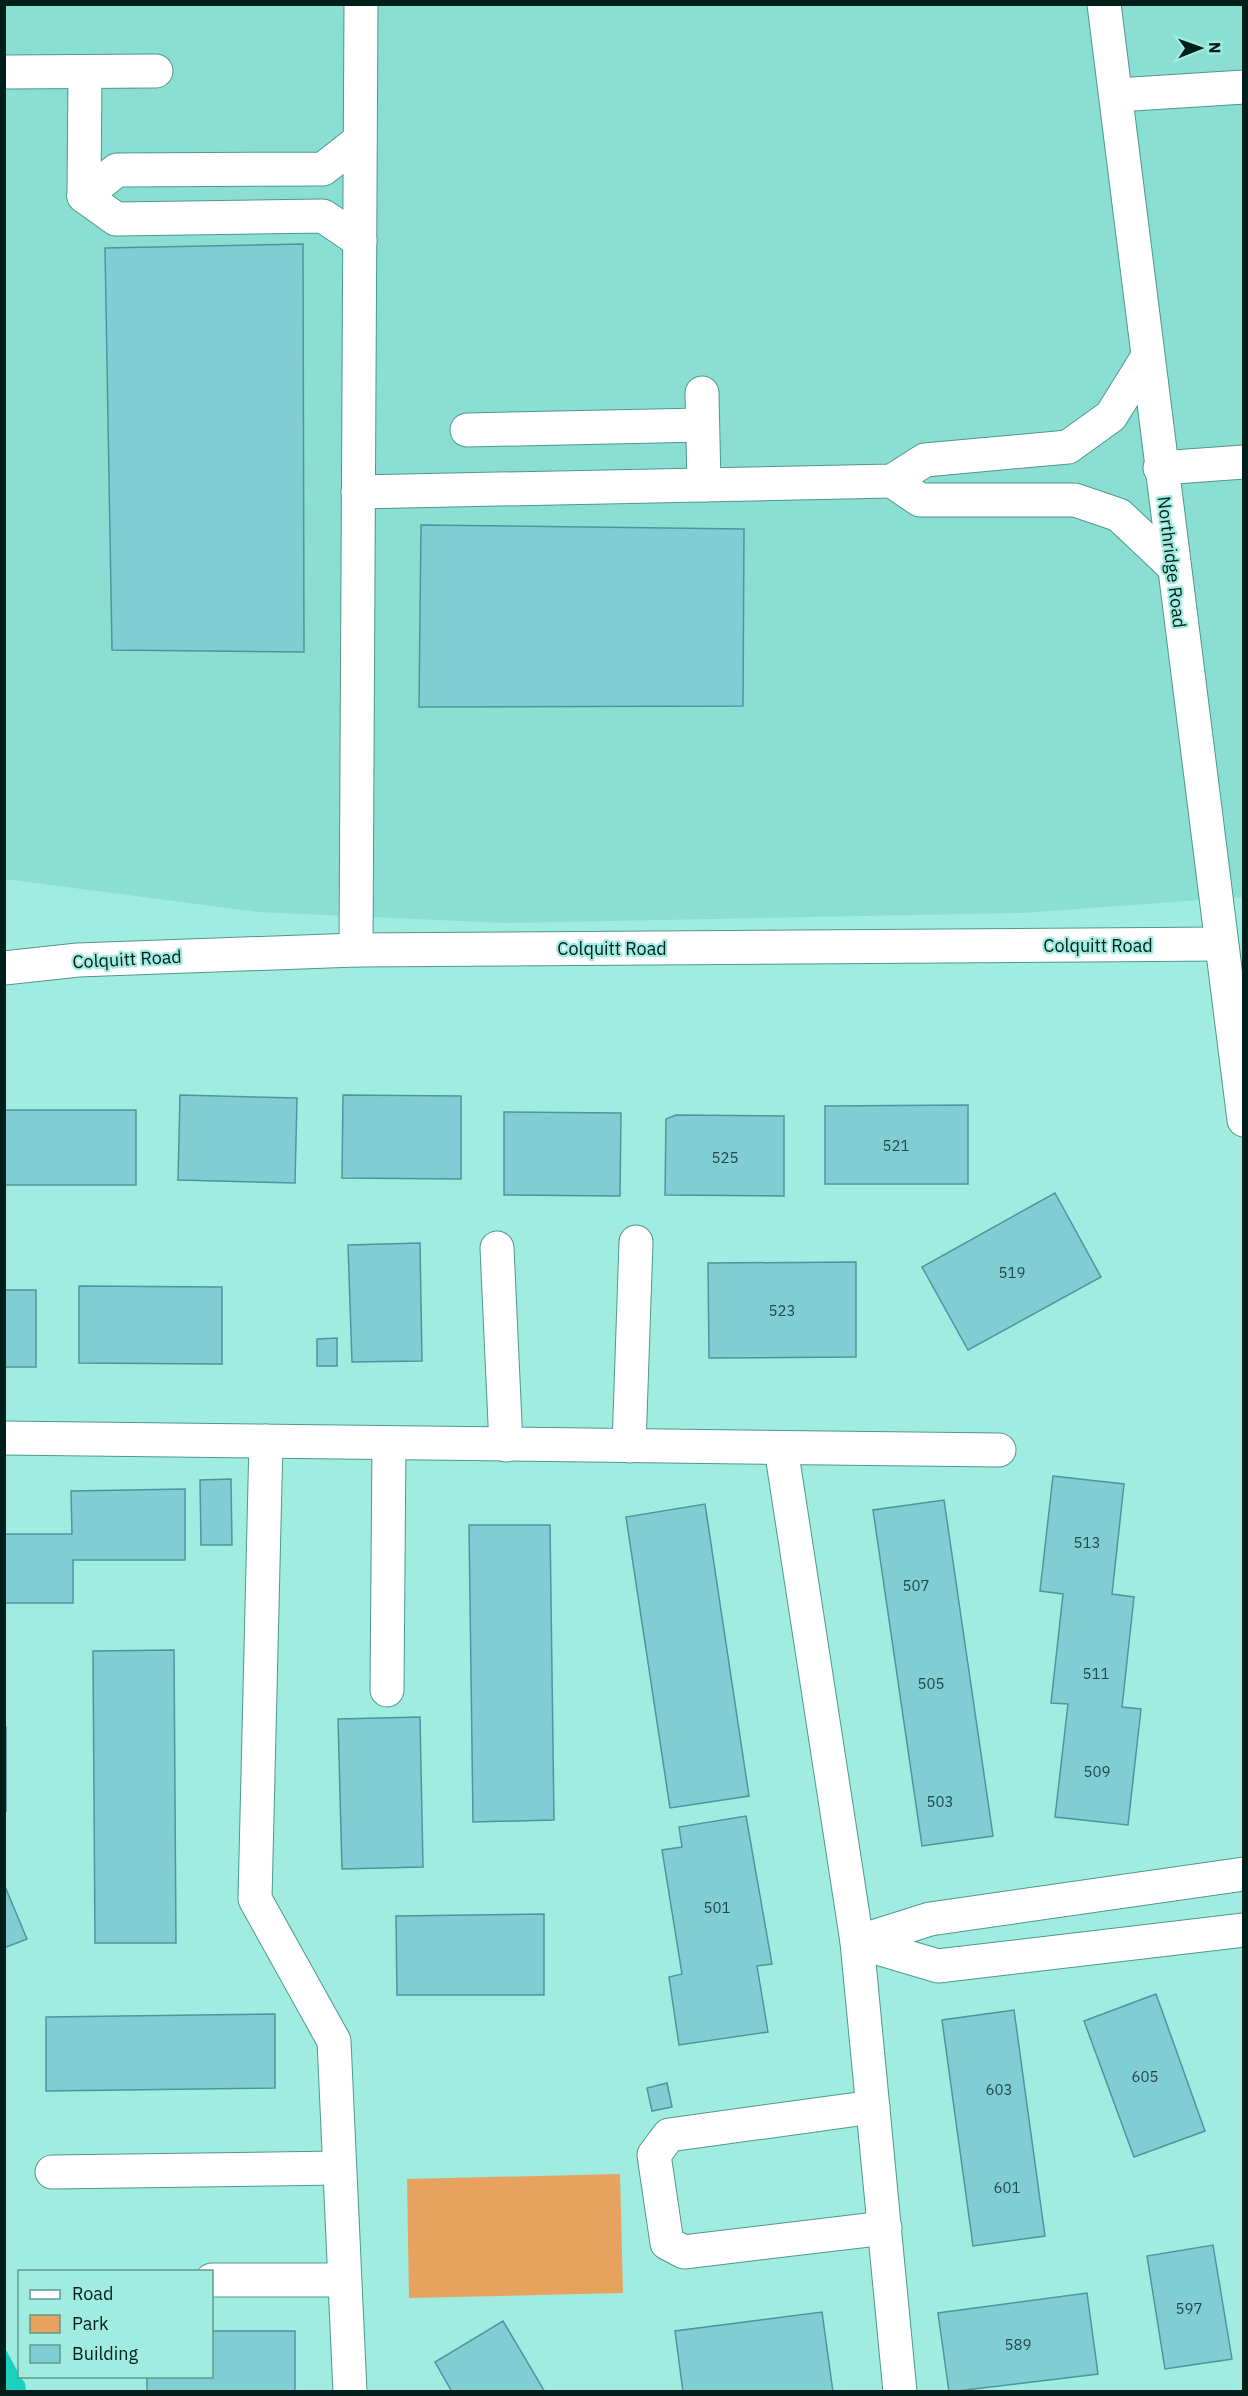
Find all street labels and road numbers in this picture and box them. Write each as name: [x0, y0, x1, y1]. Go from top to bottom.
street label: Northridge Road: [1153, 495, 1191, 629]
street label: Colquitt Road: [1043, 934, 1153, 957]
street label: Colquitt Road: [557, 937, 667, 960]
street label: Colquitt Road: [72, 945, 182, 973]

